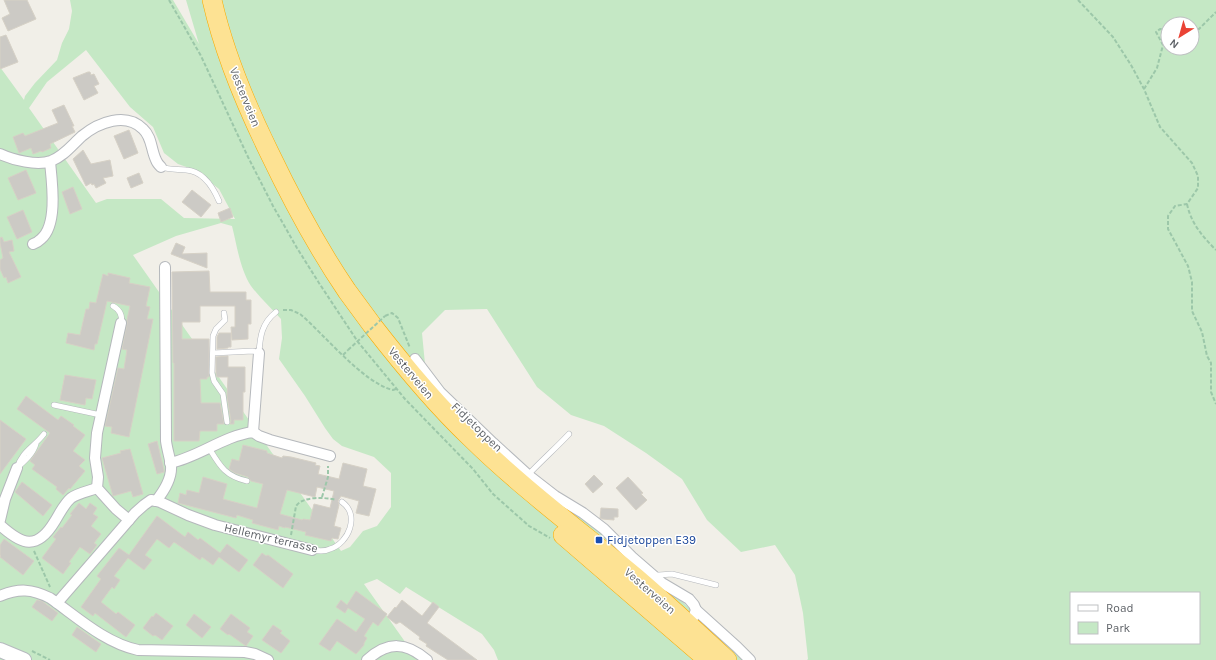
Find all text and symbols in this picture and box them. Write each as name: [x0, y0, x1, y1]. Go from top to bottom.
north arrow: [1160, 16, 1200, 56]
text: N: [1167, 36, 1181, 51]
street label: Vesterveien: [227, 65, 263, 129]
street label: Vesterveien: [385, 344, 437, 402]
street label: Fidjetoppen: [449, 399, 505, 455]
street label: Hellemyr terrasse: [223, 520, 319, 556]
place label: Fidjetoppen E39: [607, 533, 696, 547]
marker: Fidjetoppen E39: [594, 535, 604, 545]
street label: Vesterveien: [622, 565, 678, 617]
legend: [1070, 592, 1200, 644]
text: Road: [1106, 601, 1134, 615]
text: Park: [1106, 621, 1131, 635]

